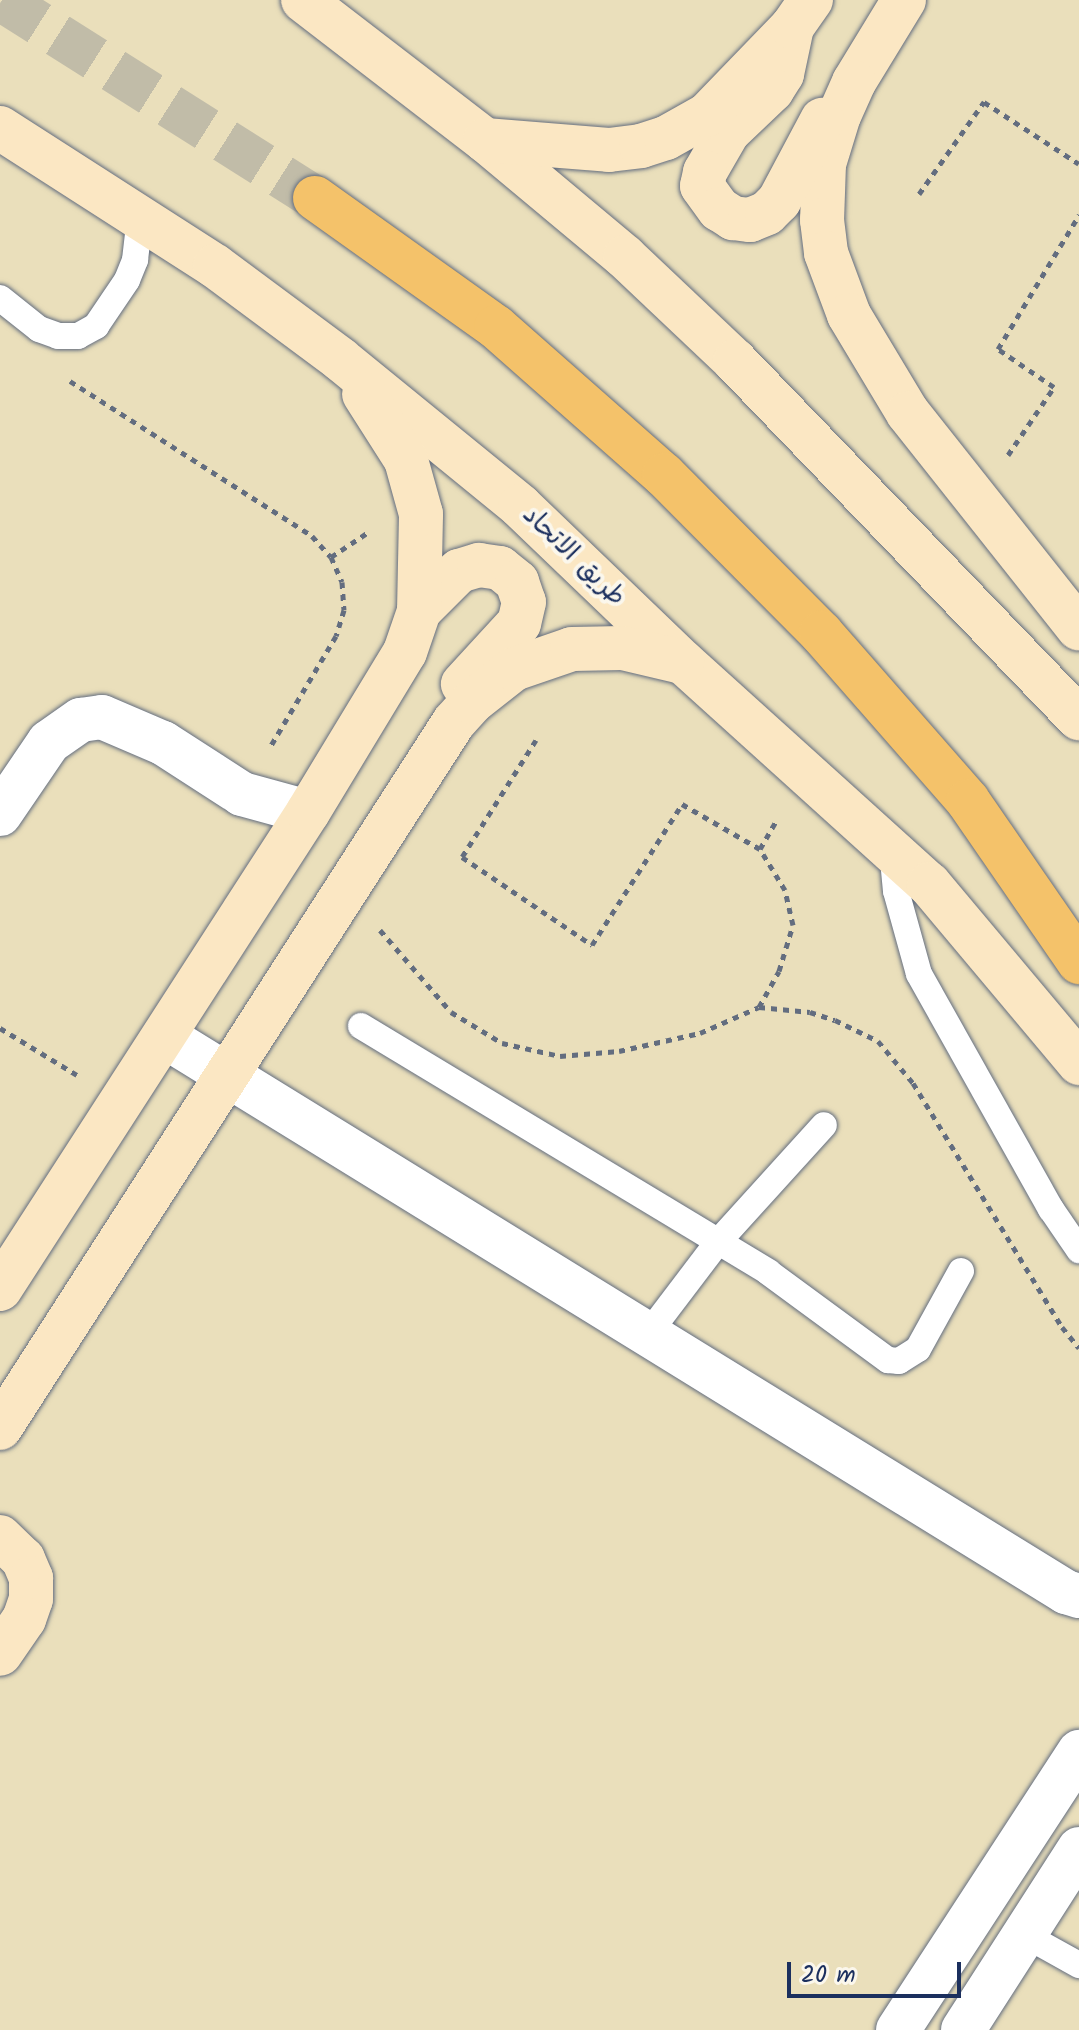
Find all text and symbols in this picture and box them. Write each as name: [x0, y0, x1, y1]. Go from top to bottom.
street label: طريق الاتحاد: [515, 500, 631, 614]
scale bar: [791, 1946, 965, 1996]
text: 20 m: [801, 1956, 856, 1995]

